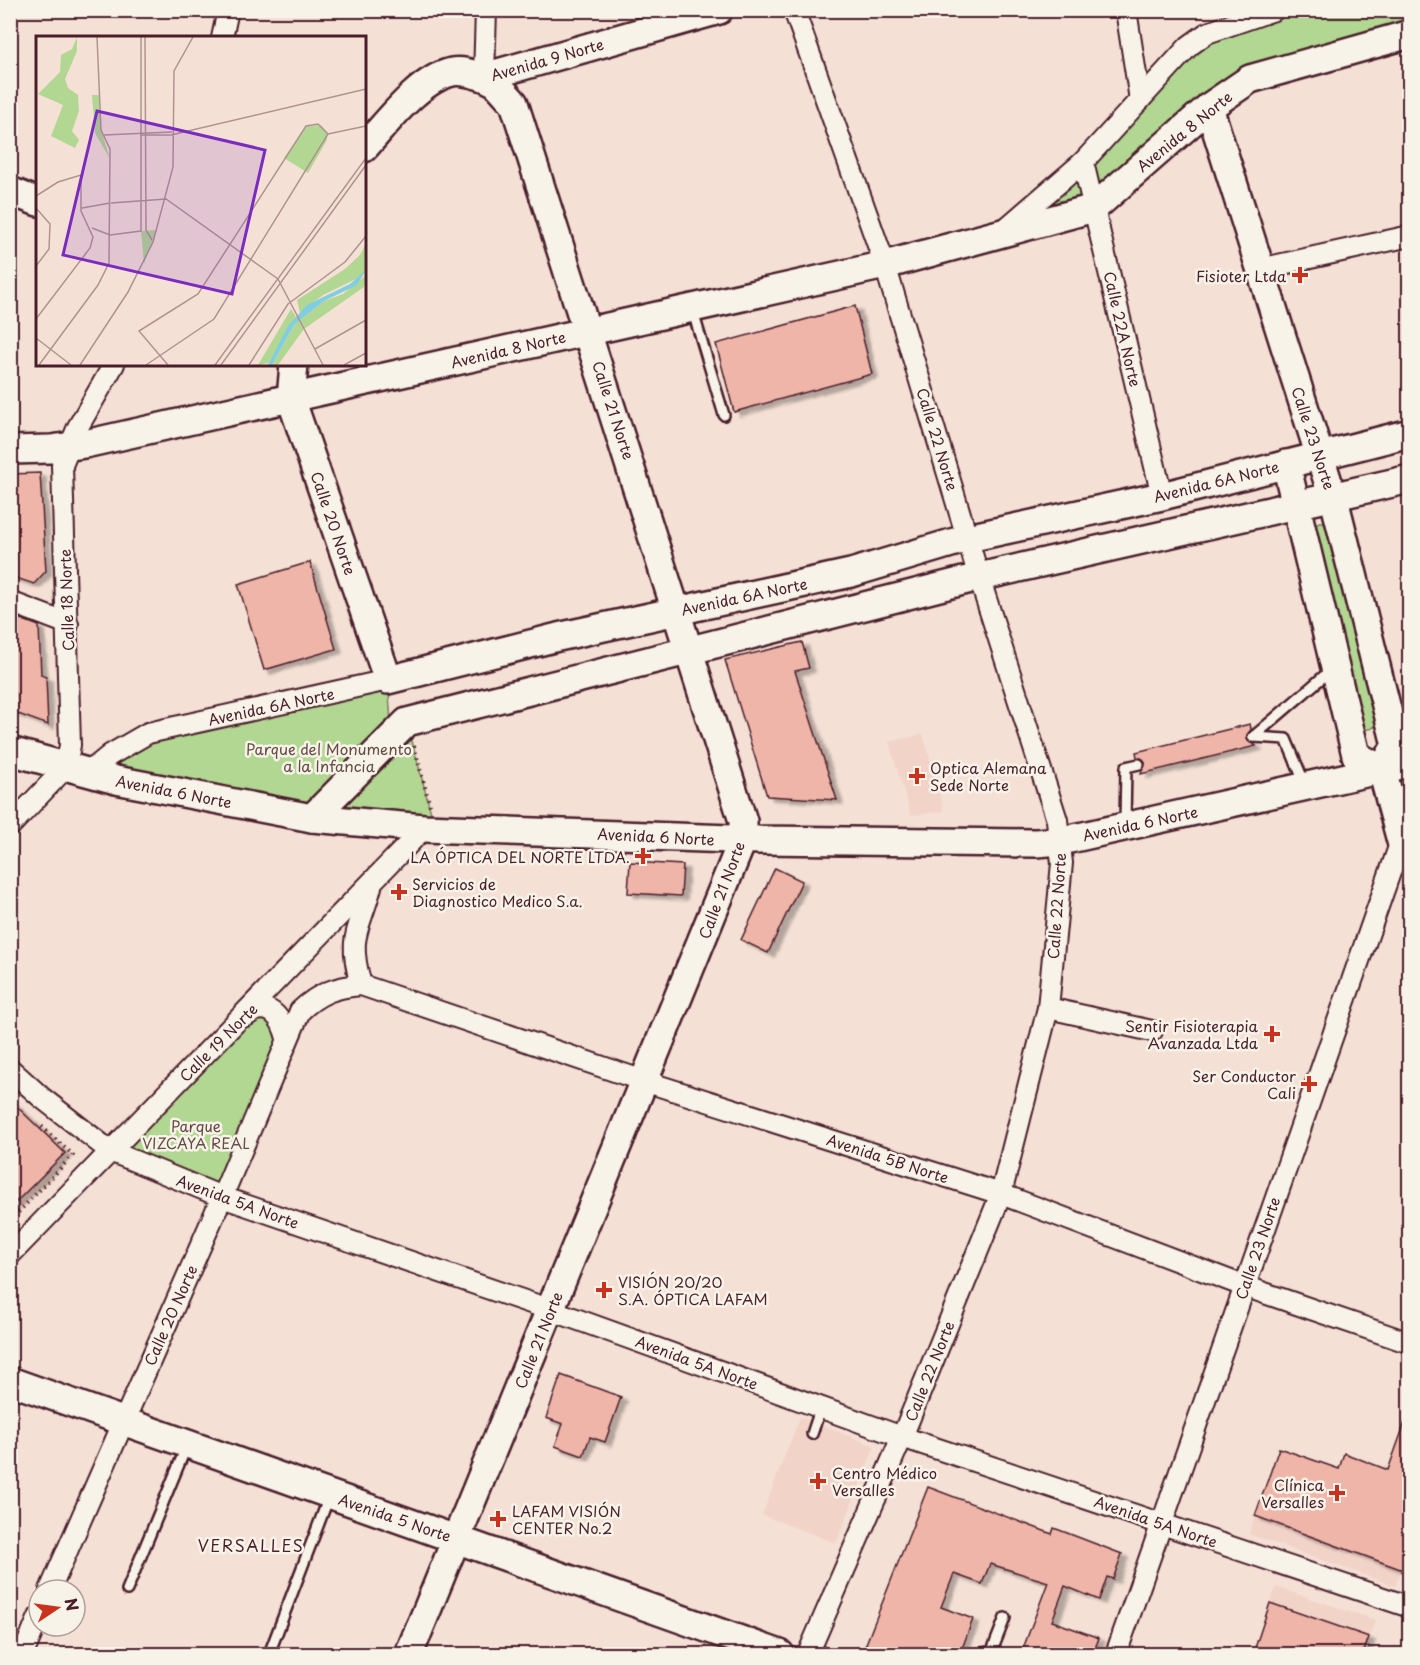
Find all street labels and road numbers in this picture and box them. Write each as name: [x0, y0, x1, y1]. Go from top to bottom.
street label: Avenida 9 Norte: [488, 32, 606, 86]
street label: Avenida 8 Norte: [1131, 85, 1237, 177]
street label: Calle 22A Norte: [1099, 269, 1147, 389]
street label: Avenida 8 Norte: [448, 325, 568, 373]
street label: Calle 21 Norte: [587, 358, 641, 462]
street label: Calle 23 Norte: [1287, 384, 1341, 492]
street label: Calle 22 Norte: [911, 385, 965, 493]
street label: Avenida 6A Norte: [1151, 454, 1281, 508]
street label: Calle 20 Norte: [306, 468, 362, 578]
street label: Calle 18 Norte: [53, 549, 79, 651]
street label: Avenida 6A Norte: [679, 571, 809, 621]
street label: Avenida 6A Norte: [206, 681, 336, 731]
street label: Avenida 6 Norte: [114, 769, 234, 813]
street label: Avenida 6 Norte: [1080, 800, 1200, 846]
street label: Avenida 6 Norte: [597, 821, 715, 851]
street label: Calle 21 Norte: [692, 838, 750, 942]
street label: Calle 22 Norte: [1041, 852, 1071, 960]
street label: Calle 19 Norte: [174, 998, 262, 1086]
street label: Avenida 5B Norte: [824, 1127, 952, 1189]
street label: Avenida 5A Norte: [173, 1168, 303, 1234]
street label: Calle 23 Norte: [1229, 1194, 1285, 1302]
street label: Calle 20 Norte: [138, 1261, 202, 1369]
street label: Calle 21 Norte: [508, 1288, 568, 1392]
street label: Calle 22 Norte: [898, 1317, 960, 1425]
street label: Avenida 5A Norte: [632, 1329, 762, 1395]
street label: Avenida 5 Norte: [336, 1487, 454, 1547]
street label: Avenida 5A Norte: [1091, 1489, 1221, 1553]

